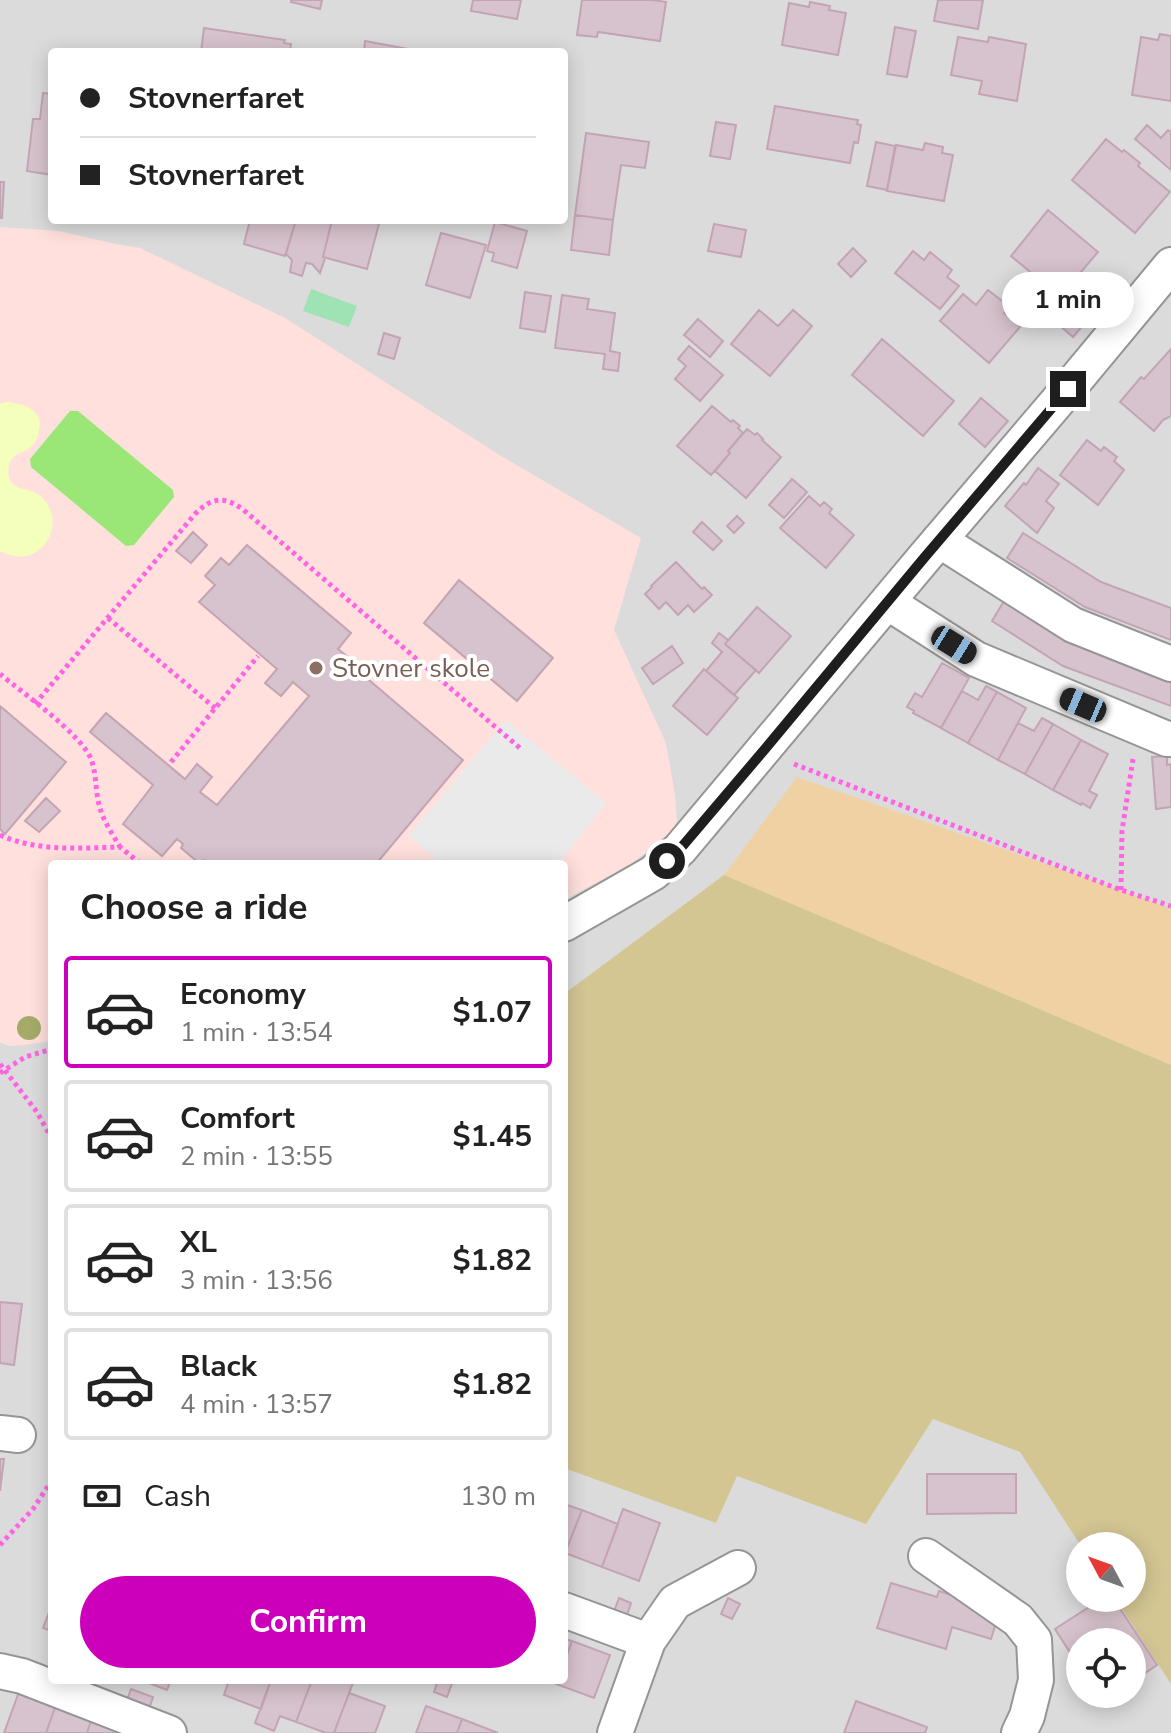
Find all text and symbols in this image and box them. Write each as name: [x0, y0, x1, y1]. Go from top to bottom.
text: Stovnerfaret: [128, 78, 304, 119]
text: Stovnerfaret: [128, 155, 304, 196]
callout: 1 min: [1002, 273, 1134, 329]
text: 1 min: [1034, 282, 1102, 317]
route end: [1050, 371, 1086, 407]
car: [927, 622, 981, 668]
place label: Stovner skole: [332, 651, 490, 686]
marker: Stovner skole: [307, 659, 325, 677]
car: [1056, 685, 1110, 725]
route start: [649, 843, 685, 879]
text: Choose a ride: [80, 883, 308, 932]
text: Economy: [180, 974, 306, 1015]
icon: car: [84, 976, 156, 1048]
text: $1.07: [453, 992, 532, 1033]
text: 1 min · 13:54: [180, 1015, 333, 1050]
text: Comfort: [180, 1098, 295, 1139]
icon: car: [84, 1100, 156, 1172]
text: $1.45: [453, 1116, 532, 1157]
text: 2 min · 13:55: [180, 1139, 333, 1174]
text: XL: [180, 1222, 217, 1263]
icon: car: [84, 1224, 156, 1296]
text: $1.82: [453, 1240, 532, 1281]
text: 3 min · 13:56: [180, 1263, 333, 1298]
text: Black: [180, 1346, 257, 1387]
icon: car: [84, 1348, 156, 1420]
text: $1.82: [453, 1364, 532, 1405]
text: 4 min · 13:57: [180, 1387, 333, 1422]
icon: cash: [80, 1474, 124, 1518]
text: Cash: [144, 1476, 211, 1517]
text: 130 m: [460, 1479, 536, 1514]
north arrow: [1066, 1532, 1146, 1612]
map controls: [1066, 1532, 1146, 1708]
button: Confirm: [80, 1576, 536, 1668]
button: locate: [1066, 1628, 1146, 1708]

